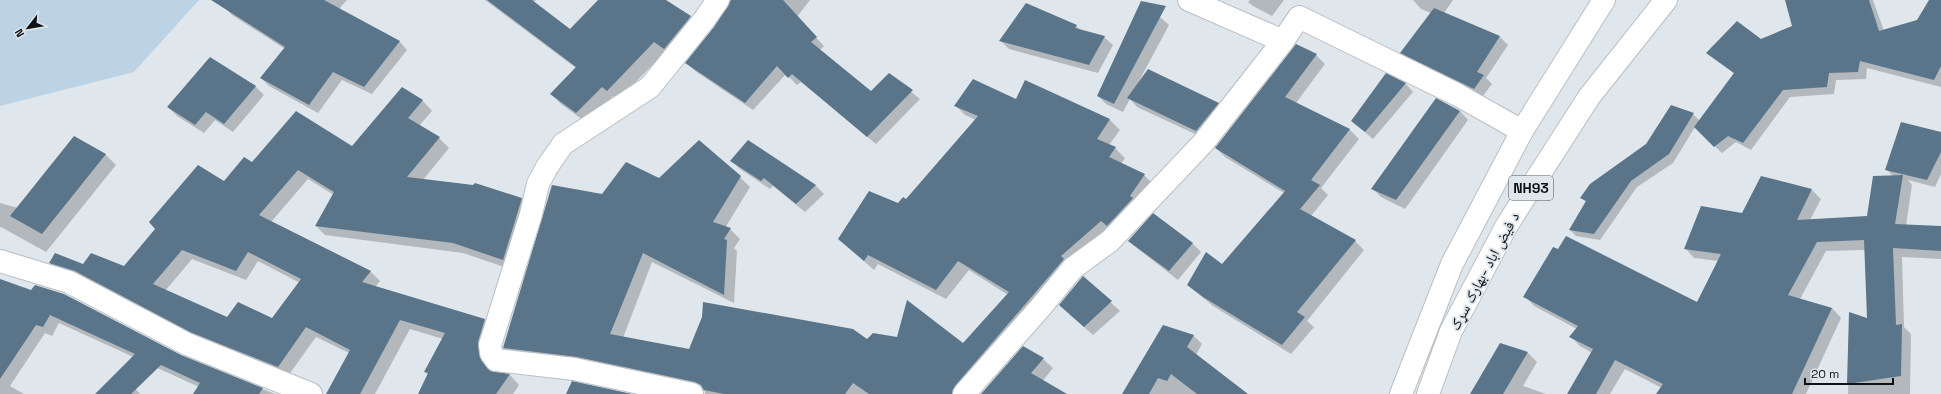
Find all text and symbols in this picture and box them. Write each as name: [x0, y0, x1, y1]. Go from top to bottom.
north arrow: [8, 8, 48, 48]
text: N: [12, 26, 27, 40]
road number: NH93: [1509, 176, 1553, 200]
street label: د فیض اباد -بهارک سړک: [1445, 209, 1524, 334]
scale bar: [1805, 360, 1893, 386]
text: 20 m: [1811, 366, 1839, 382]

